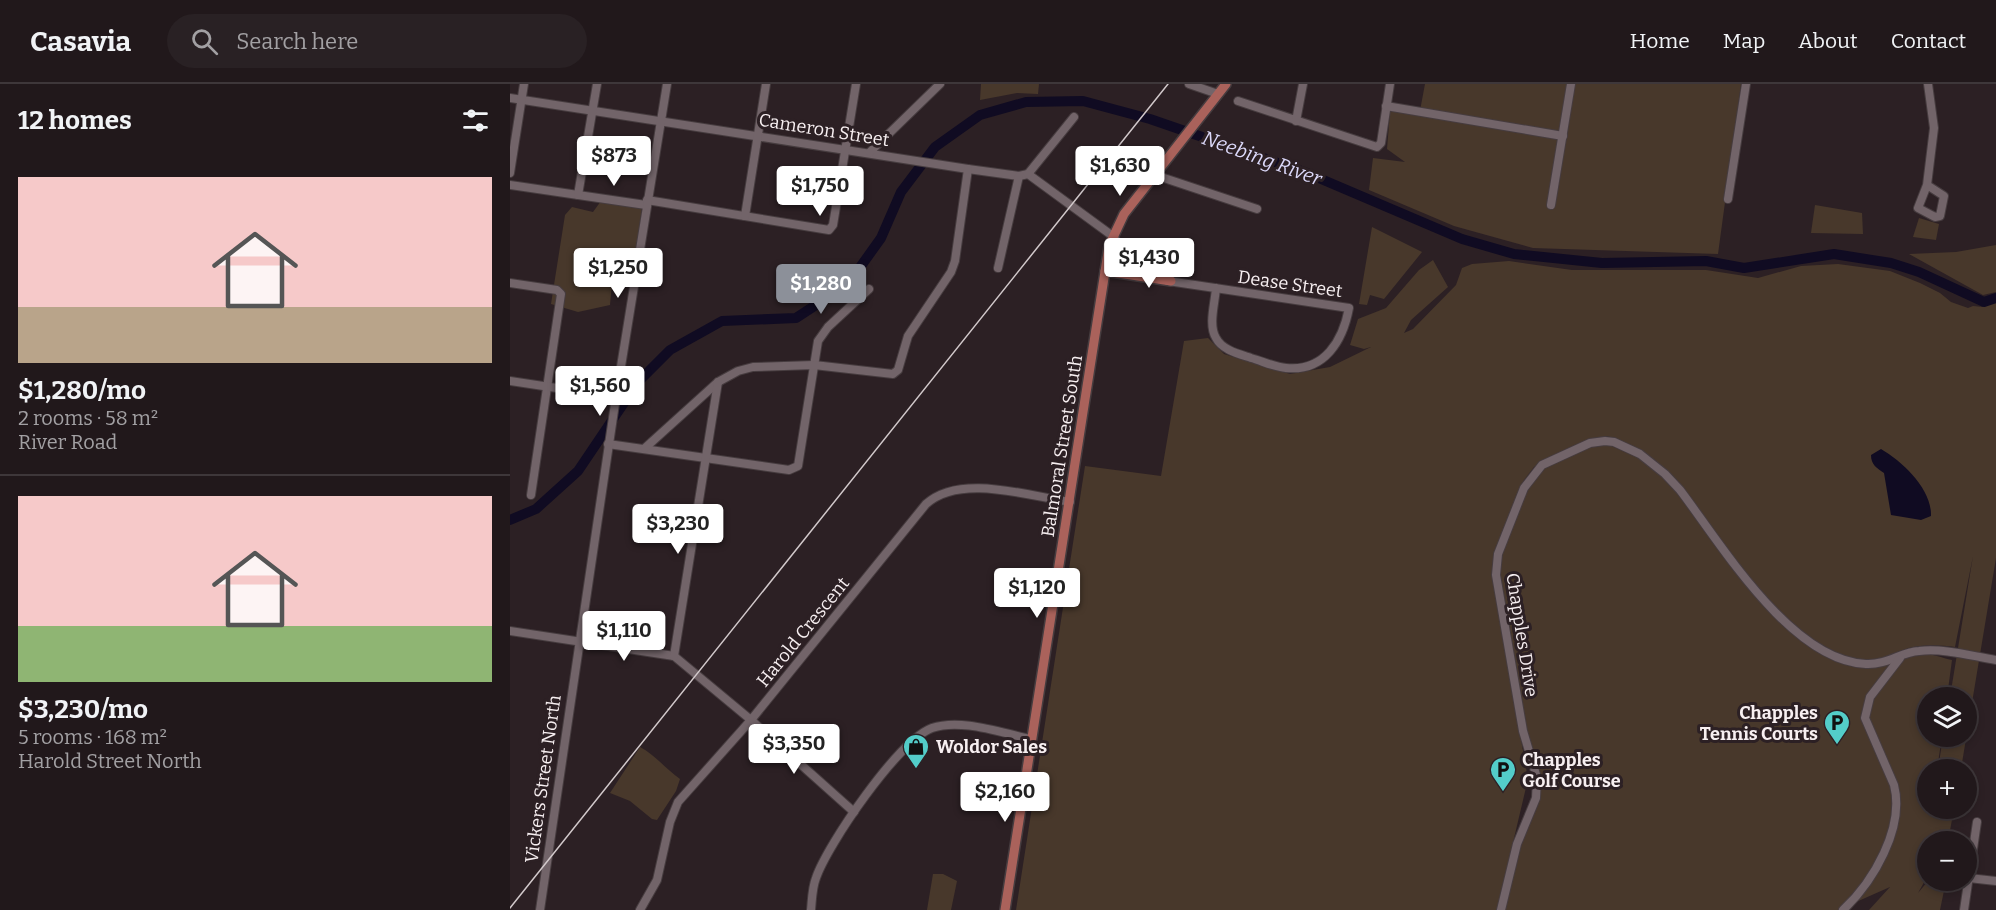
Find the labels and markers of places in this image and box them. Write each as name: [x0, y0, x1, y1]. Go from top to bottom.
pin: $873: [578, 136, 650, 187]
pin: $1,630: [1071, 146, 1169, 197]
pin: $1,750: [771, 166, 869, 217]
pin: $1,430: [1100, 238, 1198, 289]
pin: $1,250: [569, 248, 667, 299]
pin: $1,280: [772, 264, 870, 315]
pin: $1,560: [551, 366, 649, 417]
pin: $3,230: [629, 504, 727, 555]
pin: $1,120: [988, 568, 1086, 619]
pin: $1,110: [575, 611, 673, 662]
place label: Chapples Tennis Courts: [1700, 702, 1818, 745]
parking icon: Chapples Tennis Courts: [1822, 708, 1852, 746]
pin: $3,350: [745, 724, 843, 775]
shop icon: Woldor Sales: [901, 732, 931, 770]
place label: Woldor Sales: [936, 736, 1047, 758]
place label: Chapples Golf Course: [1522, 749, 1621, 792]
parking icon: Chapples Golf Course: [1488, 755, 1518, 793]
pin: $2,160: [956, 772, 1054, 823]

